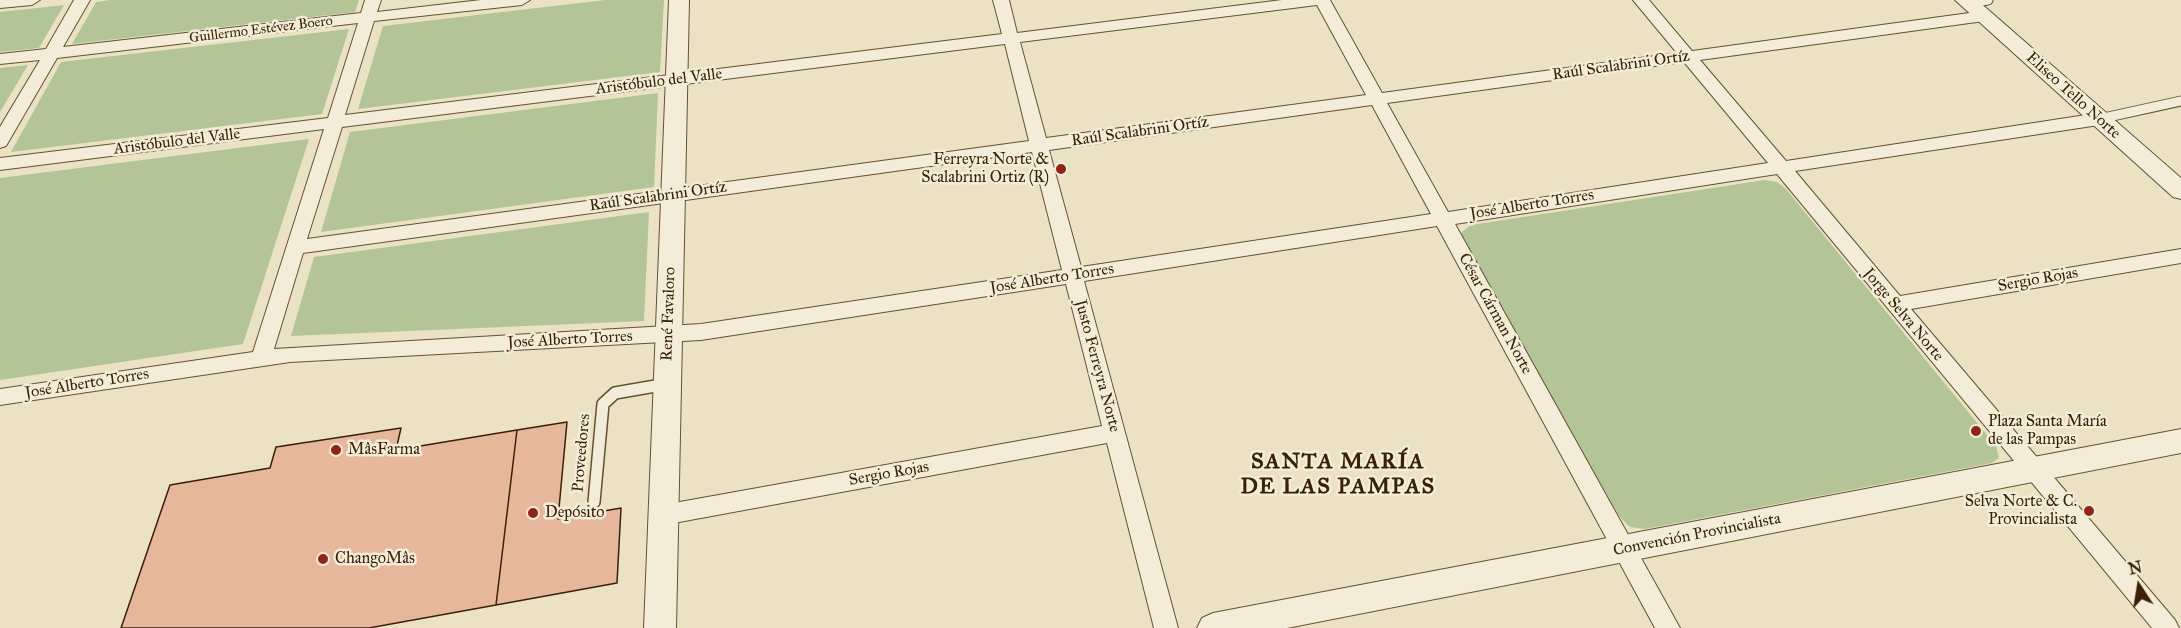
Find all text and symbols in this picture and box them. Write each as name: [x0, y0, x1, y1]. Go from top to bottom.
street label: Guillermo Estévez Boero: [188, 13, 334, 47]
street label: Raúl Scalabrini Ortíz: [1551, 47, 1691, 85]
street label: Eliseo Tello Norte: [2022, 49, 2124, 143]
street label: Aristóbulo del Valle: [595, 65, 723, 99]
street label: Raúl Scalabrini Ortíz: [1070, 113, 1210, 151]
street label: Aristóbulo del Valle: [113, 125, 241, 159]
place label: Ferreyra Norte & Scalabrini Ortiz (R): [921, 150, 1049, 188]
marker: Ferreyra Norte & Scalabrini Ortiz (R): [1054, 162, 1068, 176]
street label: Raúl Scalabrini Ortíz: [588, 178, 728, 216]
street label: José Alberto Torres: [1469, 186, 1595, 224]
street label: César Cárman Norte: [1454, 250, 1536, 378]
street label: José Alberto Torres: [989, 260, 1115, 298]
street label: Sergio Rojas: [1996, 264, 2080, 296]
street label: Jorge Selva Norte: [1859, 265, 1947, 365]
street label: René Favaloro: [658, 267, 680, 361]
street label: Justo Ferreyra Norte: [1070, 298, 1124, 434]
street label: José Alberto Torres: [507, 327, 633, 353]
street label: José Alberto Torres: [24, 365, 150, 403]
place label: Plaza Santa María de las Pampas: [1988, 412, 2107, 450]
street label: Proveedores: [569, 413, 595, 493]
marker: Plaza Santa María de las Pampas: [1969, 424, 1983, 438]
place label: MâsFarma: [348, 440, 420, 460]
marker: MâsFarma: [329, 443, 343, 457]
district label: SANTA MARÍA DE LAS PAMPAS: [1240, 450, 1436, 502]
street label: Sergio Rojas: [847, 458, 931, 490]
place label: Selva Norte & C. Provincialista: [1965, 492, 2077, 530]
place label: Depósito: [545, 503, 604, 523]
marker: Selva Norte & C. Provincialista: [2082, 504, 2096, 518]
marker: Depósito: [526, 506, 540, 520]
street label: Convención Provincialista: [1612, 509, 1782, 561]
place label: ChangoMâs: [335, 549, 415, 569]
marker: ChangoMâs: [316, 552, 330, 566]
north arrow: [2109, 556, 2169, 616]
text: N: [2127, 557, 2144, 579]

